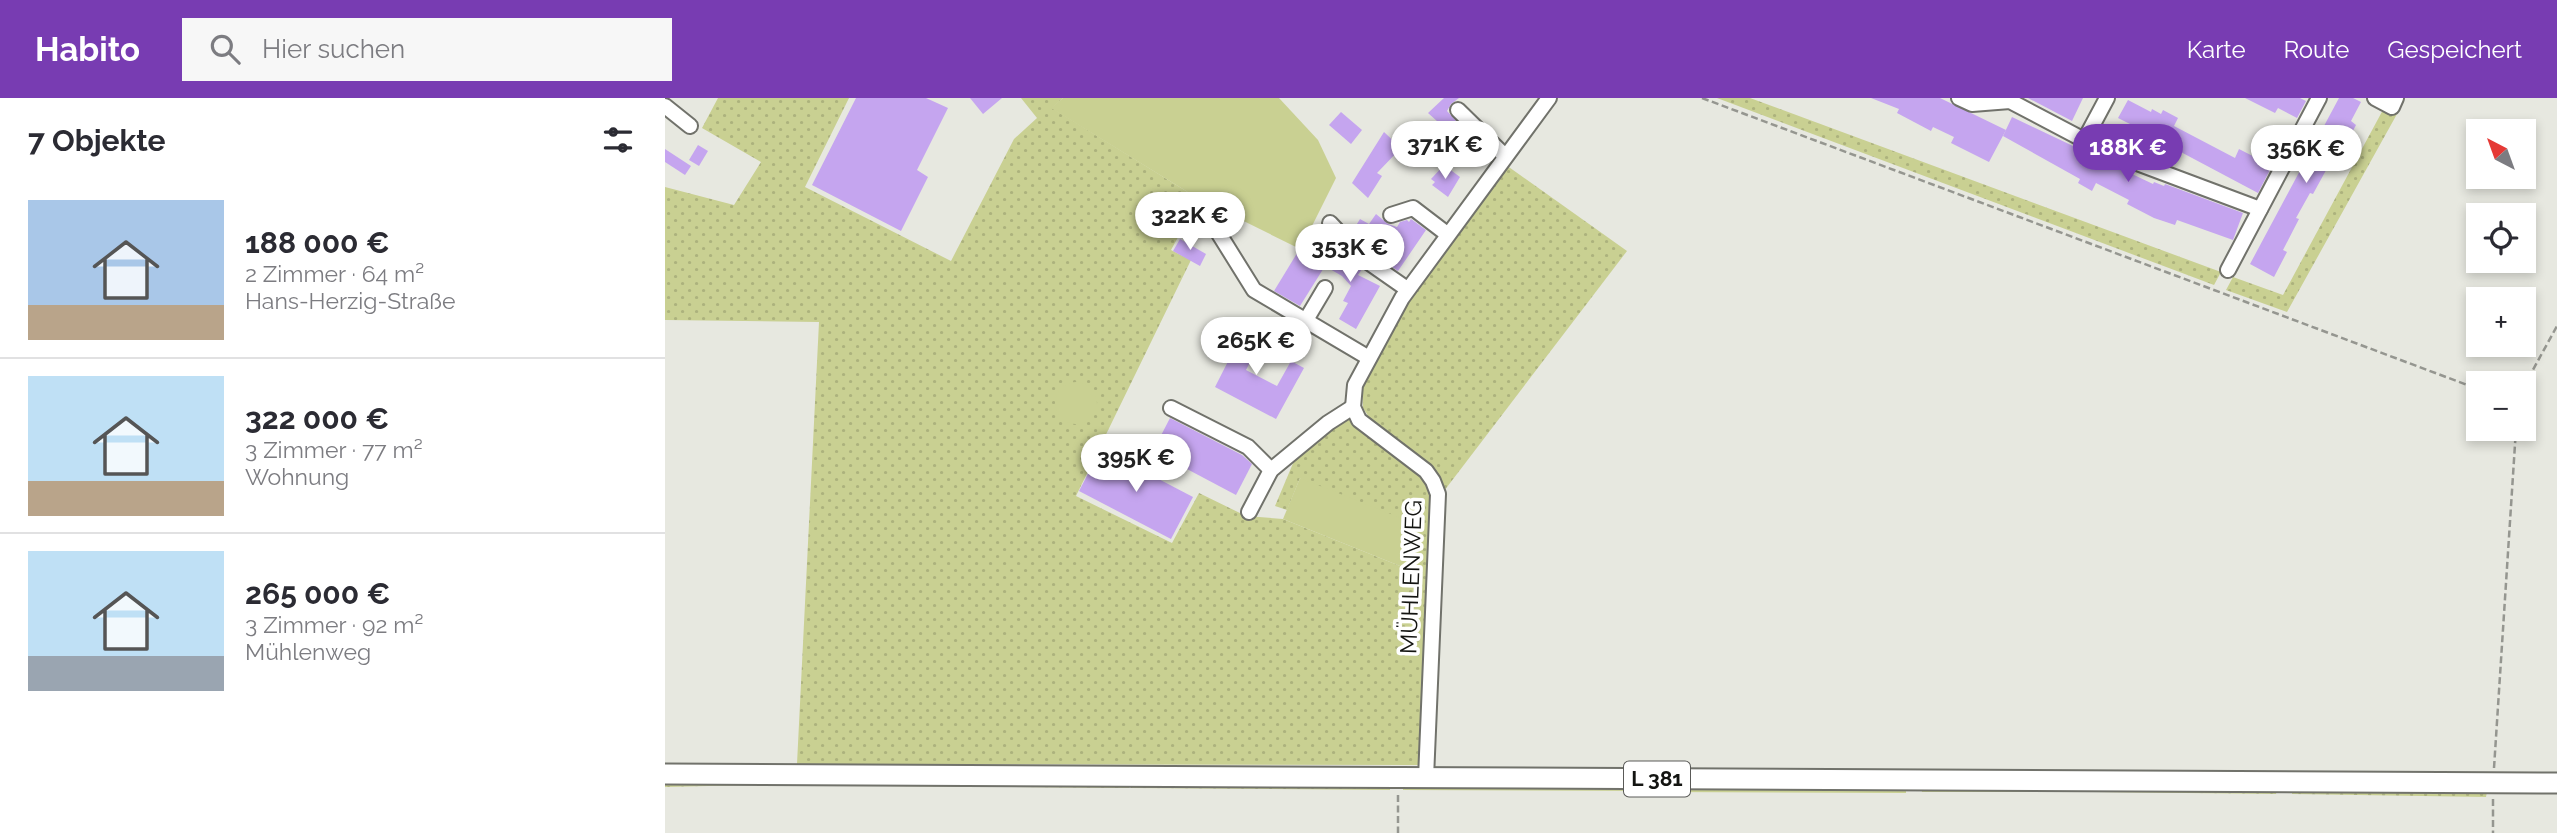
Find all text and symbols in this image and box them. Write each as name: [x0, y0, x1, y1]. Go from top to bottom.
search box: [182, 18, 672, 81]
text: Habito: [35, 30, 140, 69]
icon: search: [206, 30, 244, 68]
text: Hier suchen: [262, 34, 405, 64]
text: Karte: [2187, 35, 2246, 64]
text: Route: [2284, 35, 2349, 64]
text: Gespeichert: [2387, 35, 2522, 64]
north arrow: [2466, 119, 2536, 189]
map controls: [2466, 119, 2536, 441]
icon: filters: [599, 121, 637, 159]
pin: 371K €: [1388, 122, 1502, 181]
text: 7 Objekte: [28, 123, 166, 158]
pin: 188K €: [2071, 125, 2185, 184]
pin: 356K €: [2249, 126, 2363, 185]
text: 371K €: [1407, 130, 1483, 157]
text: 188K €: [2089, 133, 2167, 160]
text: 356K €: [2267, 134, 2345, 161]
pin: 322K €: [1133, 192, 1247, 252]
text: 322K €: [1151, 201, 1229, 228]
button: locate: [2466, 203, 2536, 273]
text: 188 000 €: [245, 225, 390, 260]
pin: 353K €: [1293, 225, 1407, 284]
icon: home: [84, 228, 168, 312]
text: 353K €: [1311, 233, 1389, 260]
text: 2 Zimmer · 64 m²: [245, 260, 424, 287]
text: Hans-Herzig-Straße: [245, 287, 455, 314]
button: +: [2466, 287, 2536, 357]
pin: 265K €: [1199, 317, 1313, 377]
text: 265K €: [1217, 326, 1295, 353]
button: −: [2466, 371, 2536, 441]
text: 322 000 €: [245, 401, 389, 436]
icon: home: [84, 404, 168, 488]
pin: 395K €: [1079, 434, 1193, 494]
text: 3 Zimmer · 77 m²: [245, 436, 423, 463]
text: 395K €: [1097, 443, 1175, 470]
text: Wohnung: [245, 463, 349, 490]
street label: MÜHLENWEG: [1394, 500, 1427, 654]
text: 265 000 €: [245, 576, 390, 611]
icon: home: [84, 579, 168, 663]
text: 3 Zimmer · 92 m²: [245, 611, 423, 638]
text: Mühlenweg: [245, 638, 371, 665]
road number: L 381: [1624, 762, 1690, 796]

